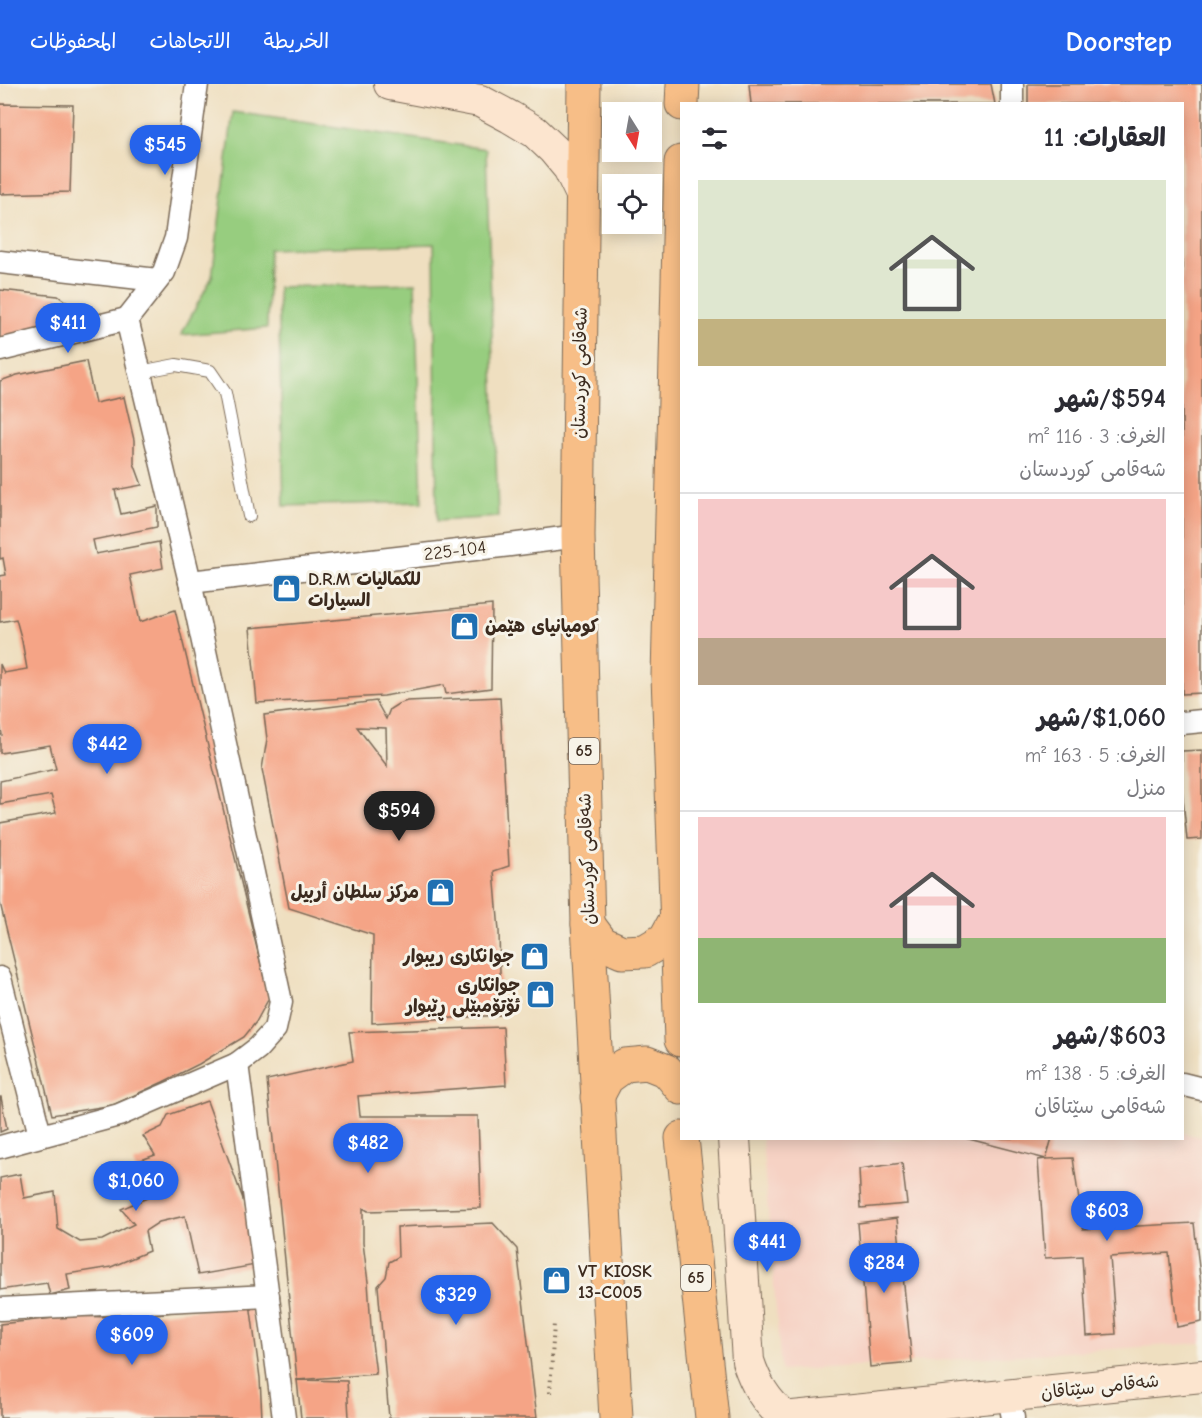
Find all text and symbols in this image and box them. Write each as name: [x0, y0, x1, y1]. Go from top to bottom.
text: Doorstep: [1066, 26, 1172, 58]
text: المحفوظات: [30, 29, 116, 53]
text: الاتجاهات: [149, 29, 231, 53]
text: الخريطة: [264, 29, 329, 53]
north arrow: [602, 102, 662, 162]
map controls: [602, 102, 662, 234]
icon: filters: [698, 122, 731, 155]
text: العقارات: 11: [1044, 123, 1166, 153]
pin: $545: [129, 125, 201, 176]
text: $545: [144, 133, 186, 156]
button: locate: [602, 174, 662, 234]
icon: home: [878, 219, 986, 327]
pin: $411: [32, 303, 104, 354]
street label: شەقامی کوردستان: [568, 307, 593, 439]
text: $411: [49, 311, 87, 334]
text: $594/شهر: [1056, 384, 1166, 414]
text: الغرف: 3 · 116 m²: [1028, 425, 1166, 448]
text: شەقامی کوردستان: [1019, 458, 1166, 481]
street label: 225-104: [423, 537, 487, 565]
icon: home: [878, 538, 986, 646]
place label: D.R.M للكماليات السيارات: [308, 569, 421, 611]
shop icon: D.R.M للكماليات السيارات: [271, 573, 303, 605]
shop icon: کومپانیای هێمن: [448, 610, 480, 642]
place label: کومپانیای هێمن: [485, 616, 599, 638]
text: $1,060/شهر: [1037, 703, 1166, 733]
pin: $442: [71, 724, 143, 775]
text: $442: [87, 732, 127, 755]
road number: 65: [569, 738, 599, 764]
text: الغرف: 5 · 163 m²: [1025, 744, 1166, 767]
text: منزل: [1127, 777, 1166, 800]
pin: $594: [363, 791, 435, 842]
street label: شەقامی کوردستان: [574, 793, 601, 925]
text: $594: [378, 799, 420, 822]
icon: home: [878, 856, 986, 964]
shop icon: مركز سلطان أربيل: [424, 876, 456, 908]
place label: مركز سلطان أربيل: [291, 881, 419, 903]
shop icon: جوانكارى ريبوار: [519, 940, 551, 972]
place label: جوانكارى ريبوار: [402, 946, 514, 967]
place label: جوانکاری ئۆتۆمبێلی ڕێبوار: [404, 975, 520, 1021]
shop icon: جوانکاری ئۆتۆمبێلی ڕێبوار: [525, 979, 557, 1011]
text: $603/شهر: [1054, 1021, 1166, 1051]
text: الغرف: 5 · 138 m²: [1025, 1062, 1166, 1085]
text: شەقامی سێتاقان: [1034, 1095, 1166, 1118]
pin: $482: [332, 1123, 404, 1174]
text: $482: [347, 1131, 389, 1154]
pin: $1,060: [87, 1161, 185, 1212]
text: $1,060: [107, 1169, 165, 1192]
pin: $603: [1071, 1191, 1143, 1242]
text: $603: [1085, 1199, 1129, 1222]
pin: $441: [731, 1222, 803, 1273]
text: $441: [748, 1230, 786, 1253]
pin: $284: [848, 1243, 920, 1294]
text: $284: [863, 1251, 905, 1274]
place label: VT KIOSK 13-C005: [578, 1261, 652, 1303]
shop icon: VT KIOSK 13-C005: [541, 1265, 573, 1297]
road number: 65: [681, 1265, 711, 1291]
pin: $329: [420, 1275, 492, 1326]
text: $329: [435, 1283, 477, 1306]
pin: $609: [96, 1315, 168, 1366]
text: $609: [110, 1323, 154, 1346]
street label: شەقامی سێتاقان: [1040, 1370, 1160, 1404]

